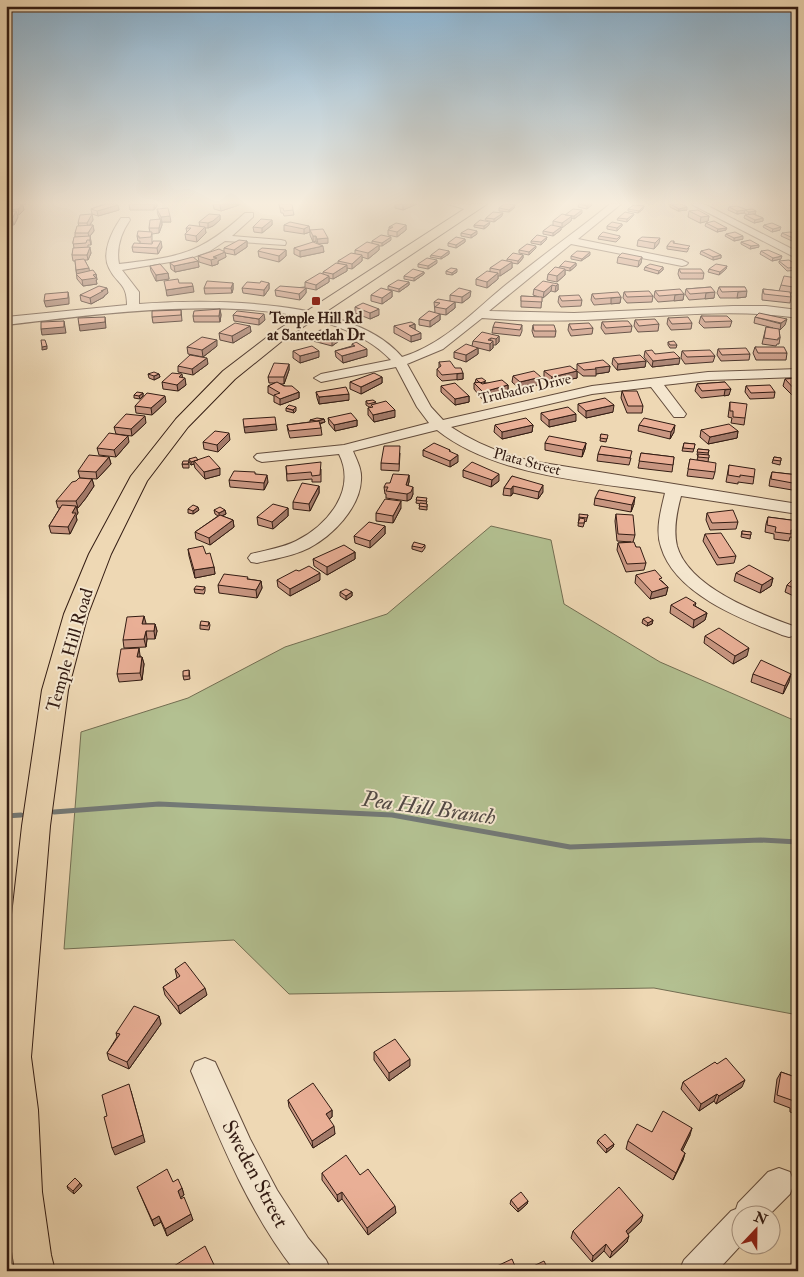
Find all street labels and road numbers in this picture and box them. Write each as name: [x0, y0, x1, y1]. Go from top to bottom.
street label: Trubador Drive: [477, 369, 573, 409]
street label: Plata Street: [491, 444, 563, 480]
street label: Temple Hill Road: [41, 585, 99, 714]
street label: Sweden Street: [215, 1116, 295, 1233]

